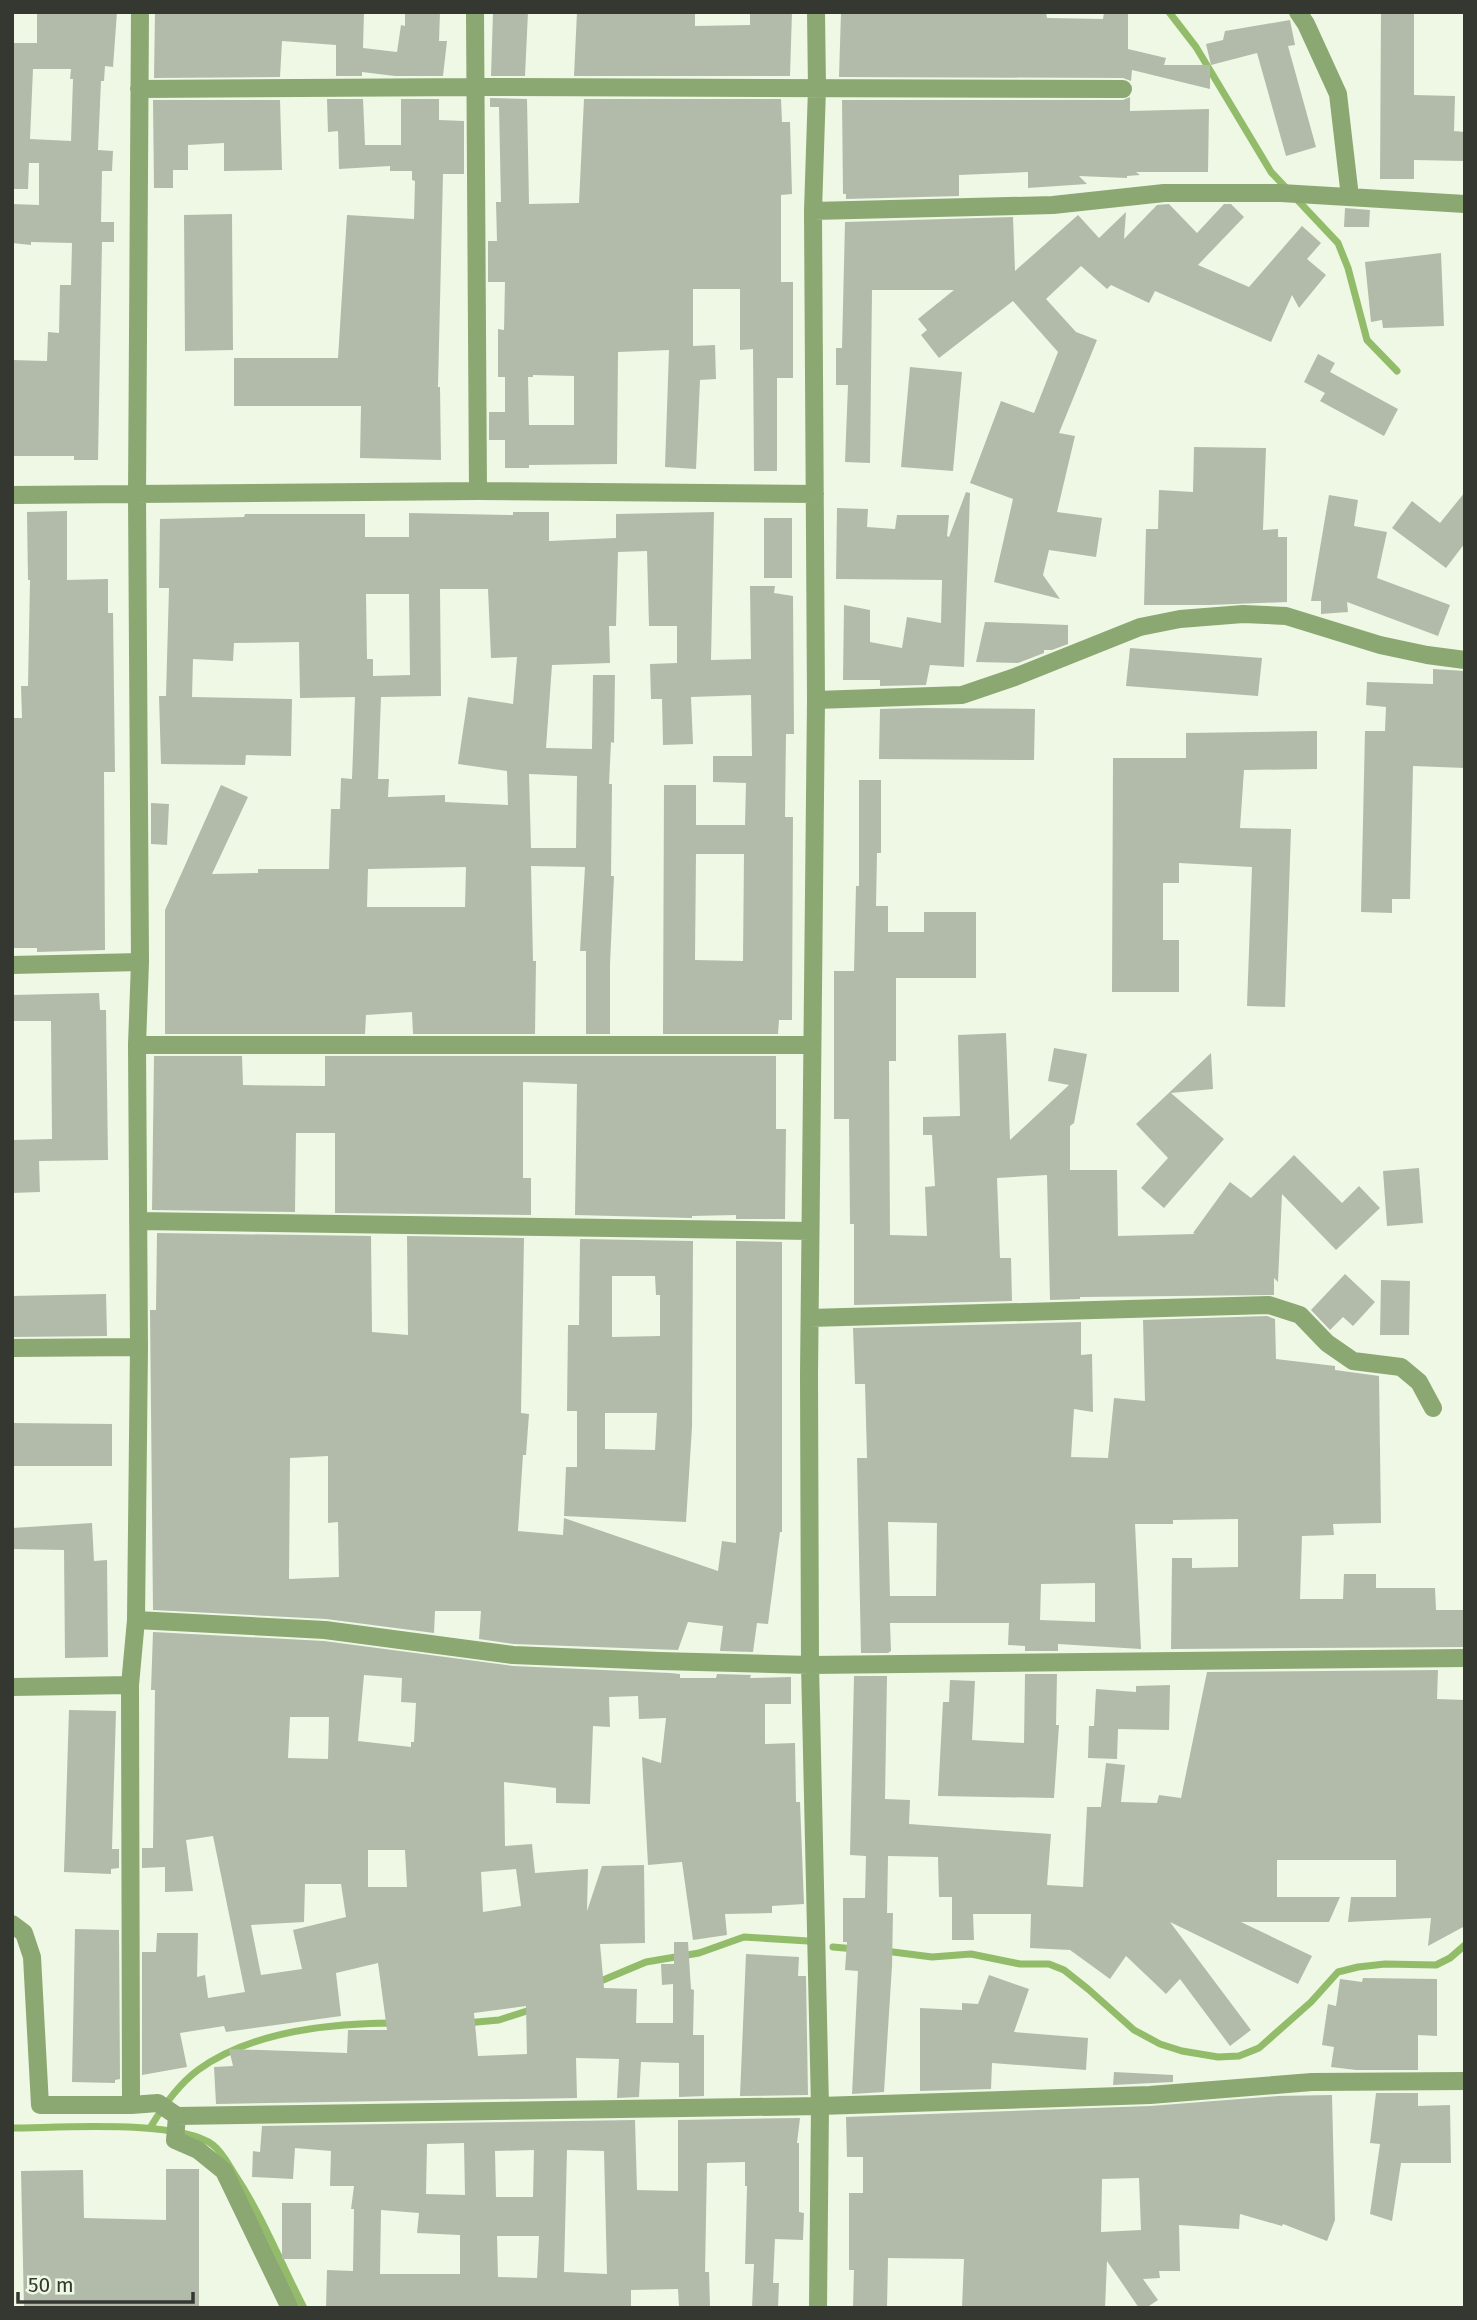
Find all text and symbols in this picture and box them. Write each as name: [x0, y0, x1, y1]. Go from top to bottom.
scale bar: [18, 2260, 192, 2304]
text: 50 m: [28, 2272, 74, 2298]

